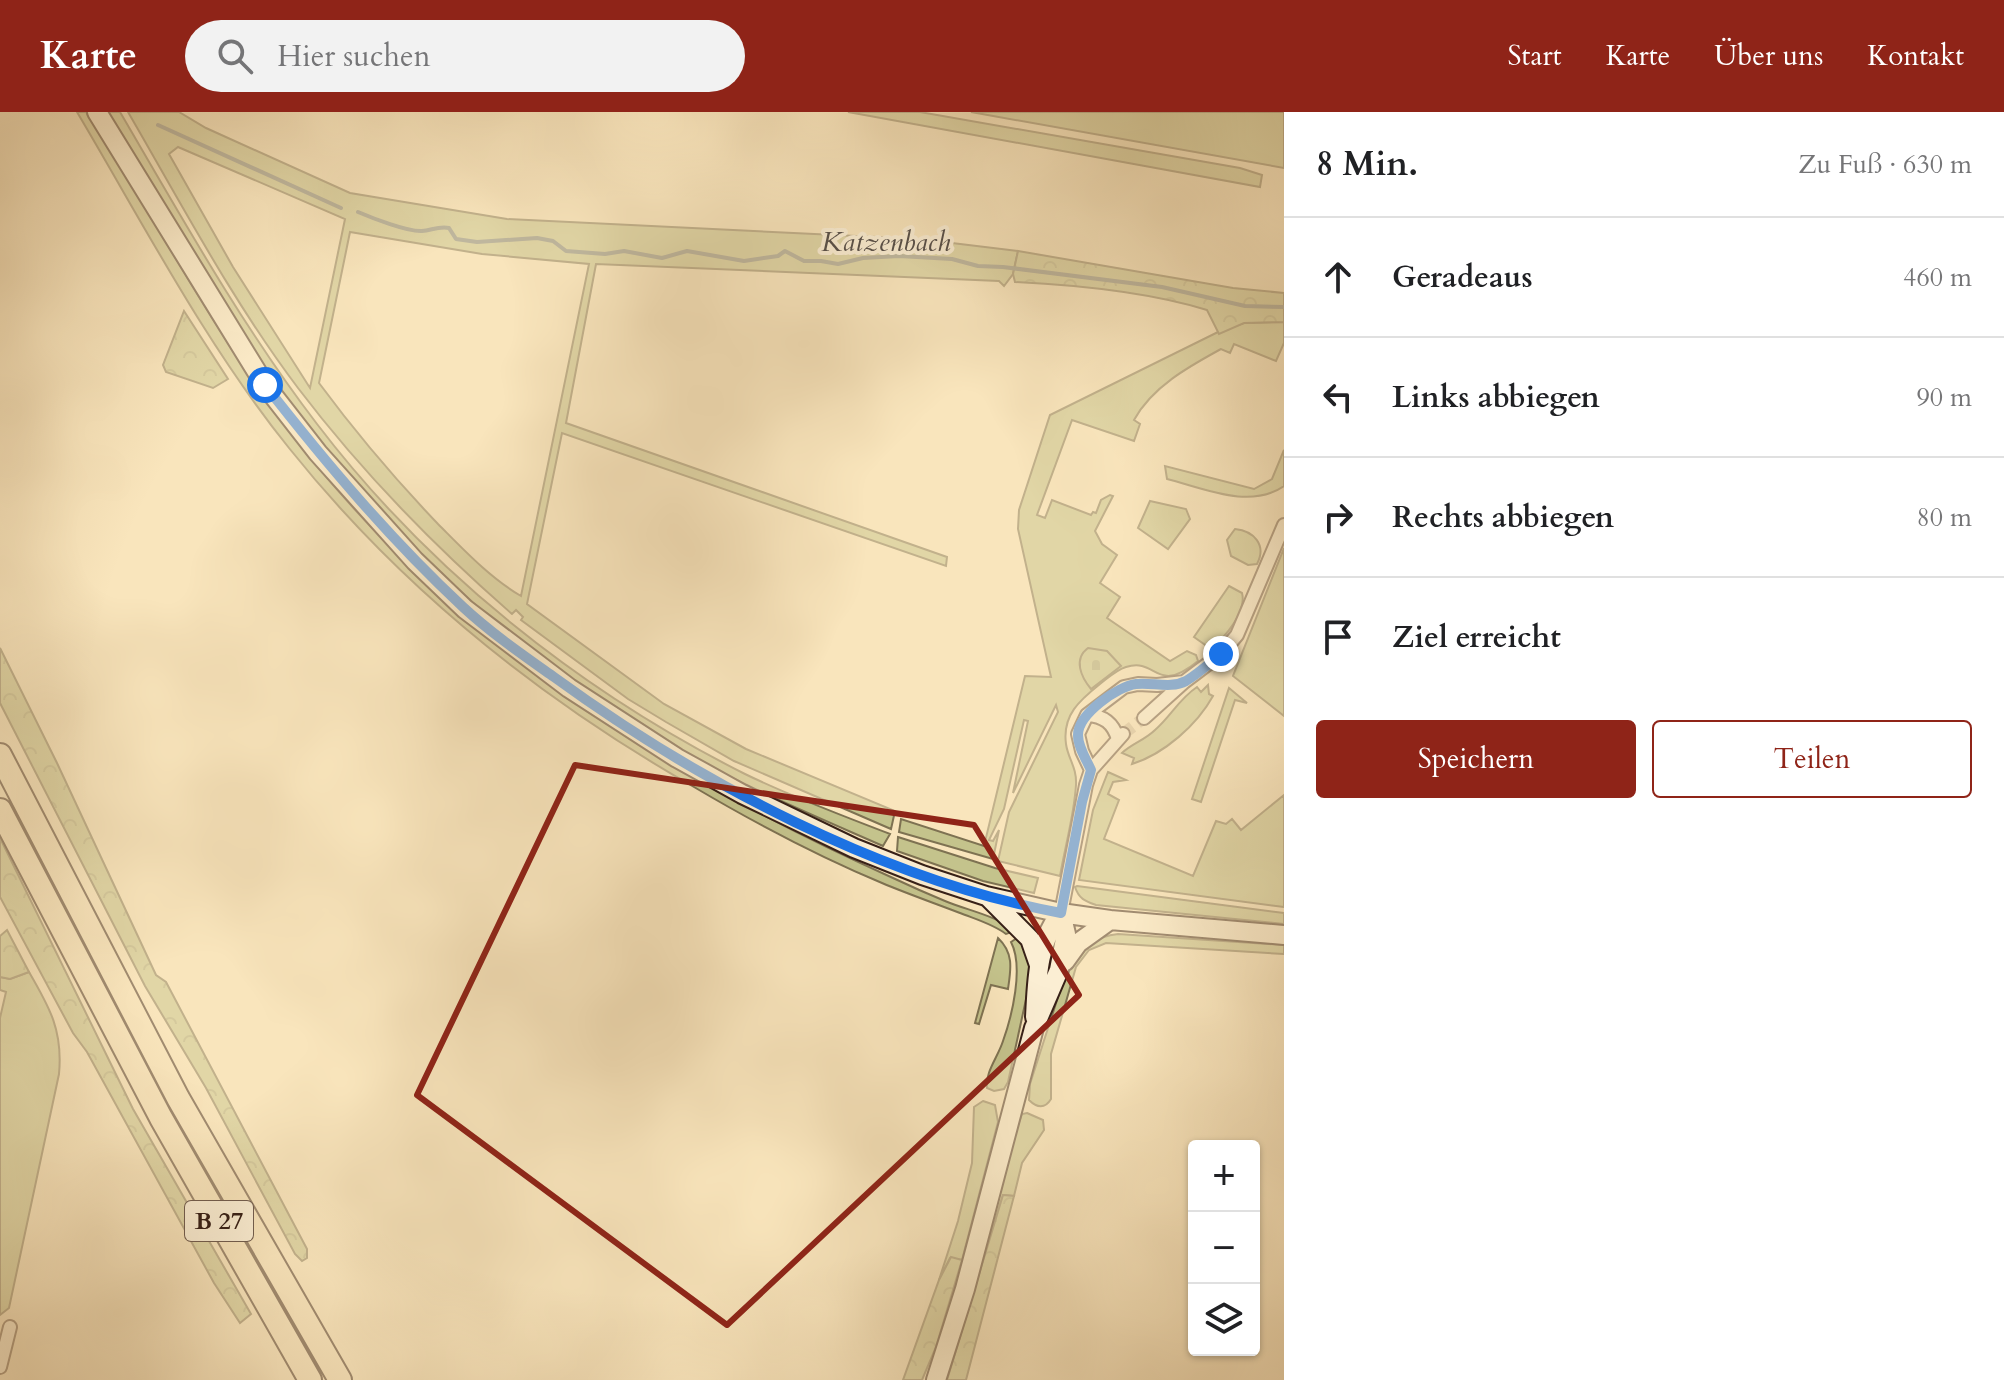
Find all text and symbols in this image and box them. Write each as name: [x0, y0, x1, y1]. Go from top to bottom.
search box: [185, 20, 745, 92]
text: Karte: [40, 30, 137, 82]
icon: search: [213, 34, 257, 78]
text: Hier suchen: [277, 36, 431, 77]
text: Start: [1508, 37, 1562, 75]
text: Karte: [1606, 37, 1670, 75]
text: Über uns: [1714, 37, 1823, 75]
text: Kontakt: [1867, 37, 1964, 75]
text: 8 Min.: [1316, 141, 1418, 187]
text: Zu Fuß · 630 m: [1798, 147, 1972, 182]
water label: Katzenbach: [821, 223, 951, 261]
icon: ahead: [1316, 255, 1360, 299]
text: Geradeaus: [1392, 257, 1533, 298]
text: 460 m: [1903, 260, 1972, 295]
route start: [247, 367, 283, 403]
icon: left: [1316, 375, 1360, 419]
text: Links abbiegen: [1392, 377, 1600, 418]
text: 90 m: [1916, 380, 1972, 415]
icon: right: [1316, 495, 1360, 539]
text: Rechts abbiegen: [1392, 497, 1614, 538]
text: 80 m: [1916, 500, 1972, 535]
icon: arrive: [1316, 615, 1360, 659]
text: Ziel erreicht: [1392, 617, 1561, 658]
route end: [1203, 636, 1239, 672]
button: Speichern: [1316, 720, 1636, 798]
button: Teilen: [1652, 720, 1972, 798]
map controls: [1188, 1140, 1260, 1356]
button: +: [1188, 1140, 1260, 1212]
road number: B 27: [185, 1201, 253, 1241]
button: −: [1188, 1212, 1260, 1284]
button: layers: [1188, 1284, 1260, 1356]

